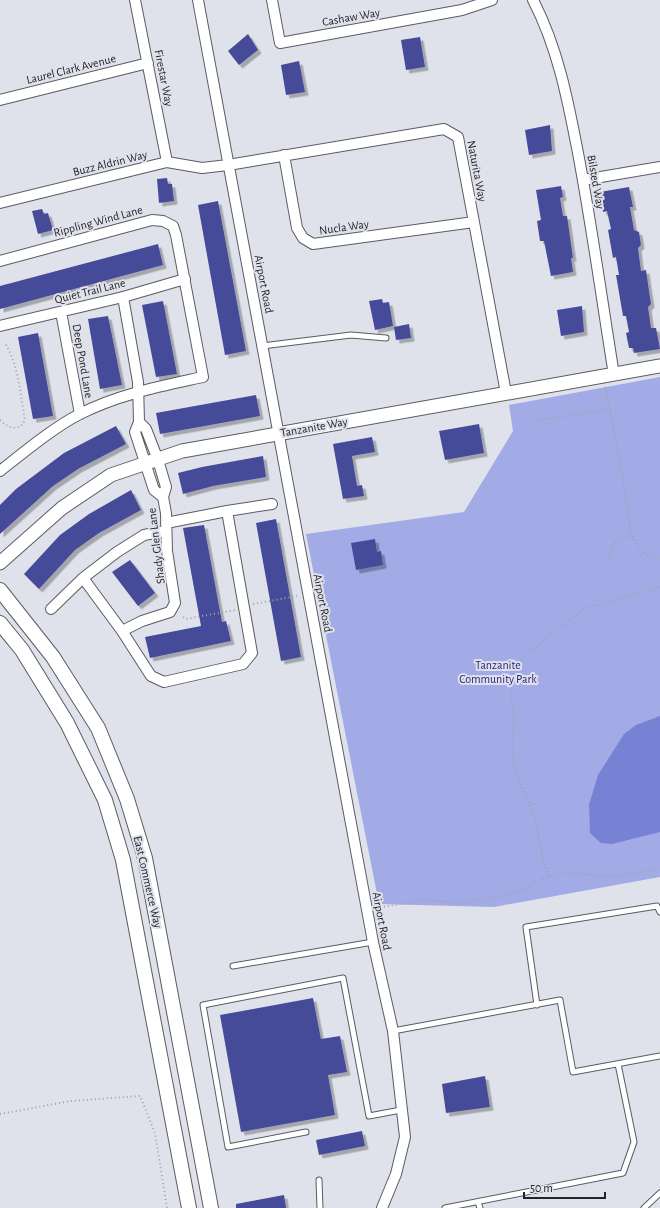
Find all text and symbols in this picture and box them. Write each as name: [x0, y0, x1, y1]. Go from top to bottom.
street label: Cashaw Way: [321, 6, 381, 29]
street label: Firestar Way: [152, 49, 175, 108]
street label: Laurel Clark Avenue: [25, 52, 117, 86]
street label: Naturita Way: [464, 139, 489, 203]
street label: Buzz Aldrin Way: [72, 148, 149, 179]
street label: Bilsted Way: [584, 154, 607, 210]
street label: Rippling Wind Lane: [52, 203, 144, 239]
street label: Nucla Way: [318, 218, 370, 237]
street label: Airport Road: [252, 254, 276, 314]
street label: Quiet Trail Lane: [53, 276, 127, 307]
street label: Deep Pond Lane: [71, 323, 95, 399]
street label: Tanzanite Way: [280, 415, 349, 440]
street label: Shady Glen Lane: [145, 507, 168, 585]
street label: Airport Road: [311, 573, 335, 633]
park label: Tanzanite Community Park: [459, 659, 537, 686]
street label: East Commerce Way: [131, 835, 164, 930]
street label: Airport Road: [370, 891, 394, 951]
scale bar: [524, 1174, 605, 1200]
text: 50 m: [530, 1182, 553, 1194]

